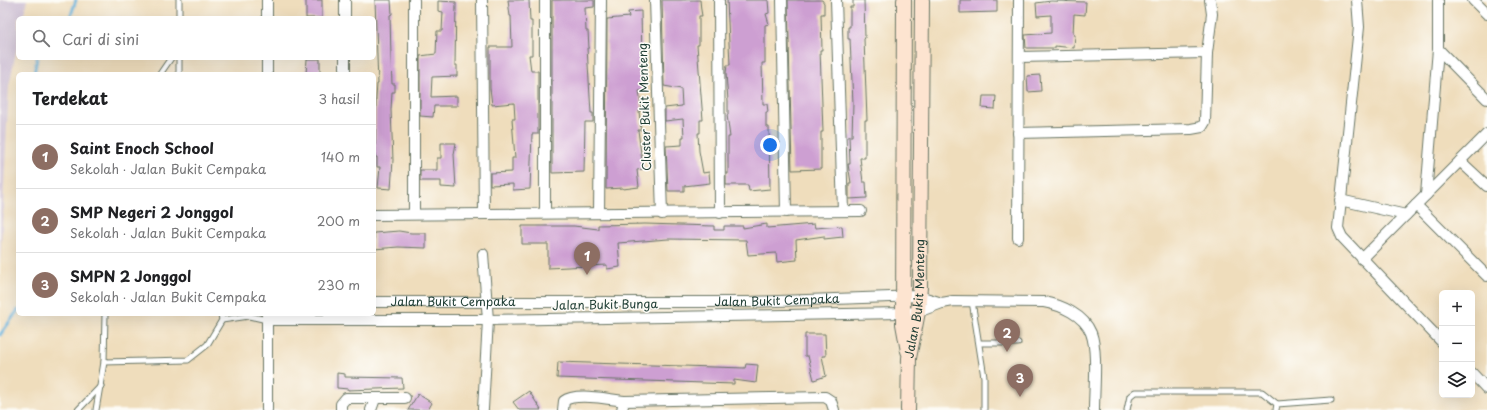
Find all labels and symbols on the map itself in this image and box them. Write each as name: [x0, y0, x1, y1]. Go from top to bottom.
street label: Cluster Bukit Menteng: [633, 43, 655, 171]
your location: [760, 135, 780, 155]
street label: Jalan Bukit Menteng: [899, 239, 928, 360]
pin: 1: [574, 242, 600, 275]
street label: Jalan Bukit Cempaka: [714, 289, 840, 310]
street label: Jalan Bukit Cempaka: [390, 292, 516, 310]
street label: Jalan Bukit Bunga: [552, 294, 658, 314]
pin: 2: [994, 319, 1020, 352]
pin: 3: [1007, 364, 1033, 397]

